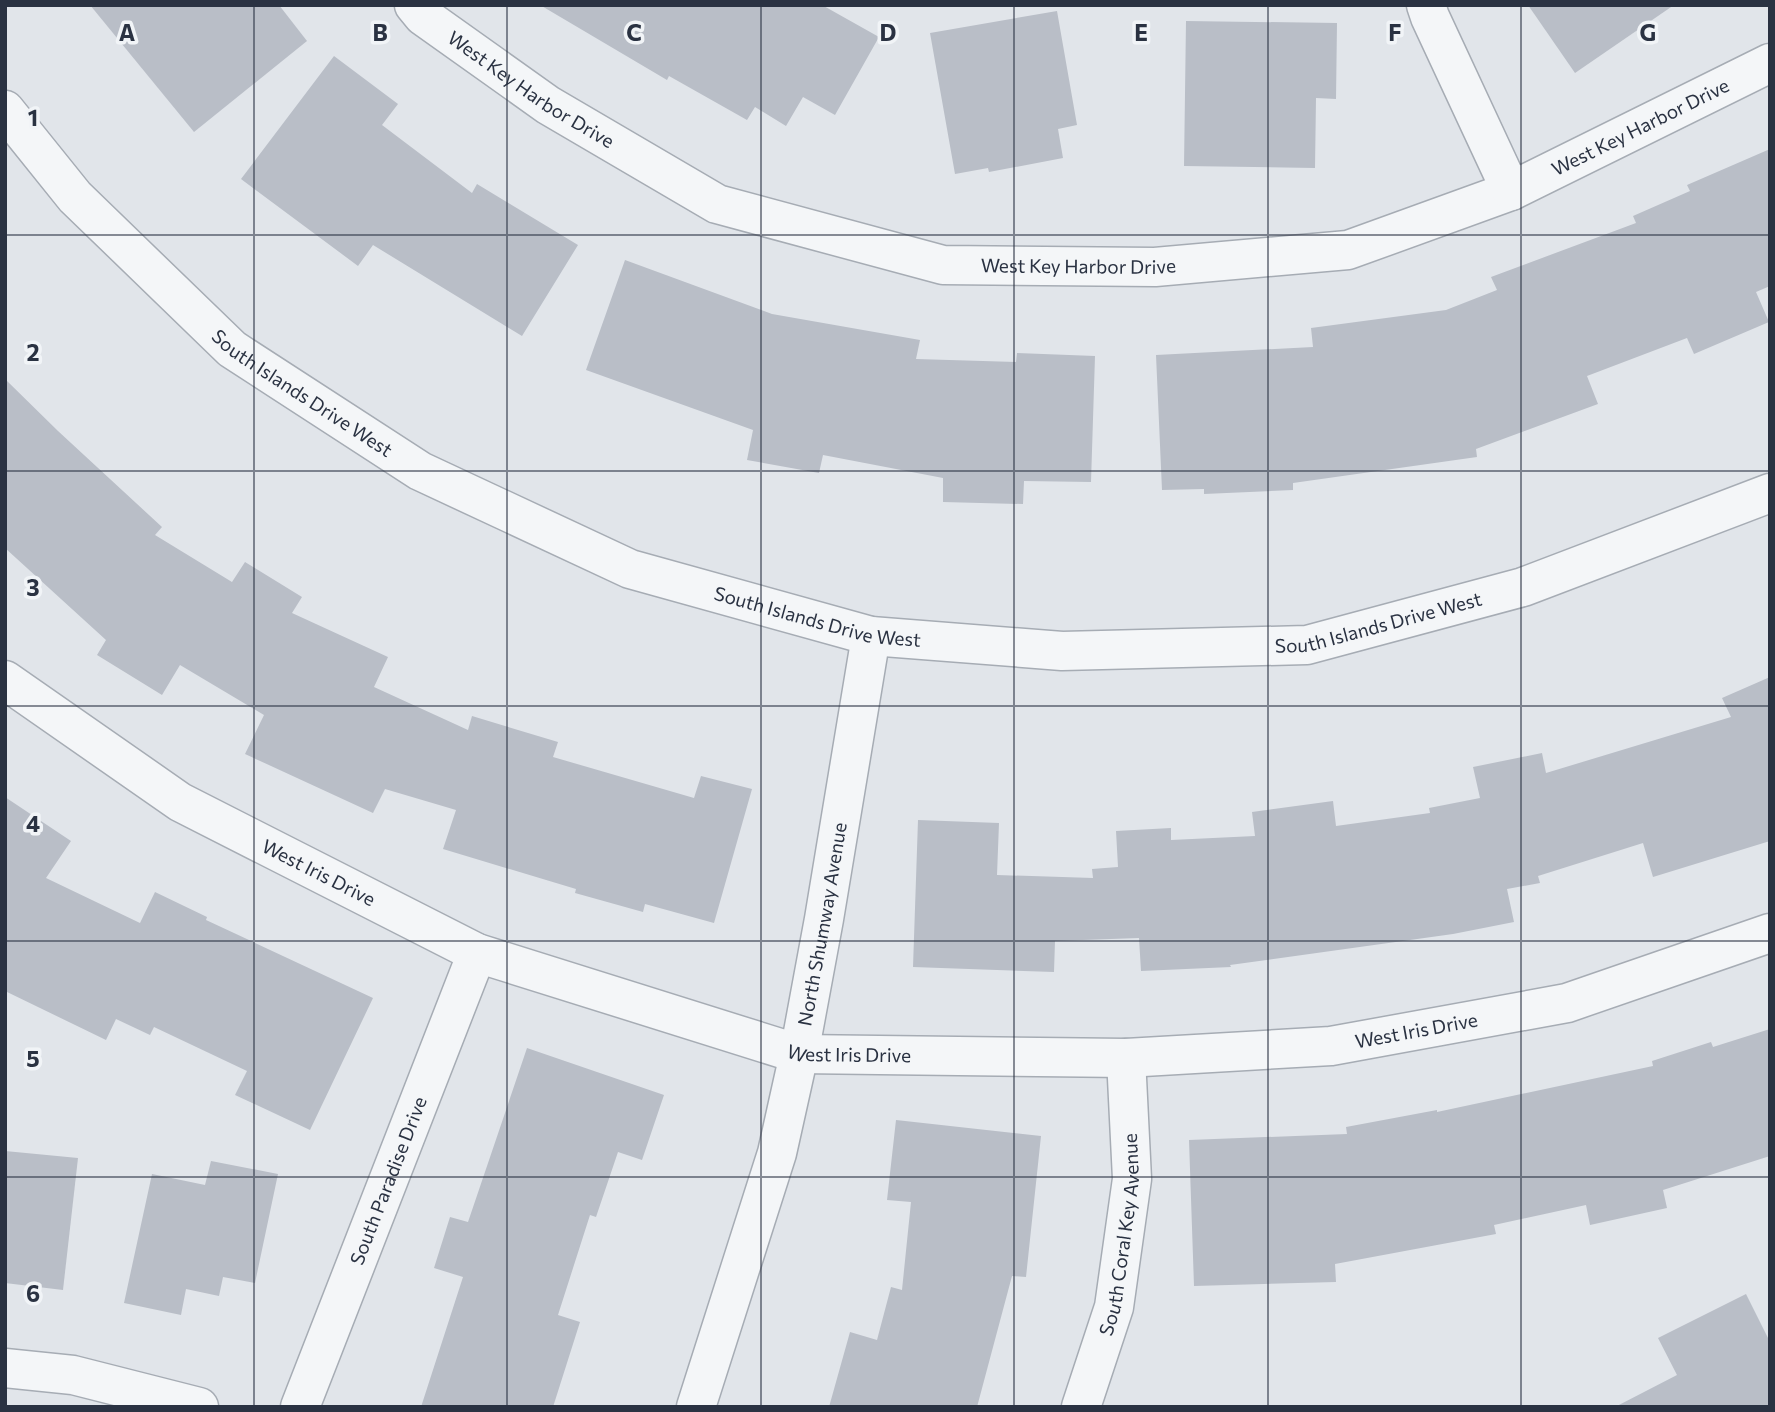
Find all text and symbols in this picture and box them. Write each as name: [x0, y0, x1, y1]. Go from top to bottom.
text: A: [119, 18, 136, 46]
text: B: [372, 18, 388, 46]
text: C: [626, 18, 642, 46]
text: D: [880, 18, 897, 46]
text: E: [1134, 18, 1148, 46]
text: F: [1388, 18, 1402, 46]
text: G: [1640, 18, 1656, 46]
street label: West Key Harbor Drive: [444, 26, 619, 152]
street label: West Key Harbor Drive: [1548, 73, 1733, 180]
text: 1: [28, 103, 38, 131]
street label: West Key Harbor Drive: [981, 253, 1177, 278]
street label: South Islands Drive West: [208, 324, 397, 461]
text: 2: [26, 338, 40, 366]
text: 3: [26, 573, 40, 601]
street label: South Islands Drive West: [712, 581, 922, 651]
street label: South Islands Drive West: [1275, 587, 1484, 657]
text: 4: [26, 809, 40, 837]
street label: North Shumway Avenue: [792, 821, 851, 1028]
street label: West Iris Drive: [258, 834, 380, 910]
street label: West Iris Drive: [1353, 1008, 1479, 1052]
street label: West Iris Drive: [784, 1039, 911, 1067]
text: 5: [26, 1044, 40, 1072]
street label: South Paradise Drive: [345, 1093, 431, 1268]
street label: South Coral Key Avenue: [1093, 1133, 1144, 1338]
text: 6: [26, 1279, 40, 1307]

